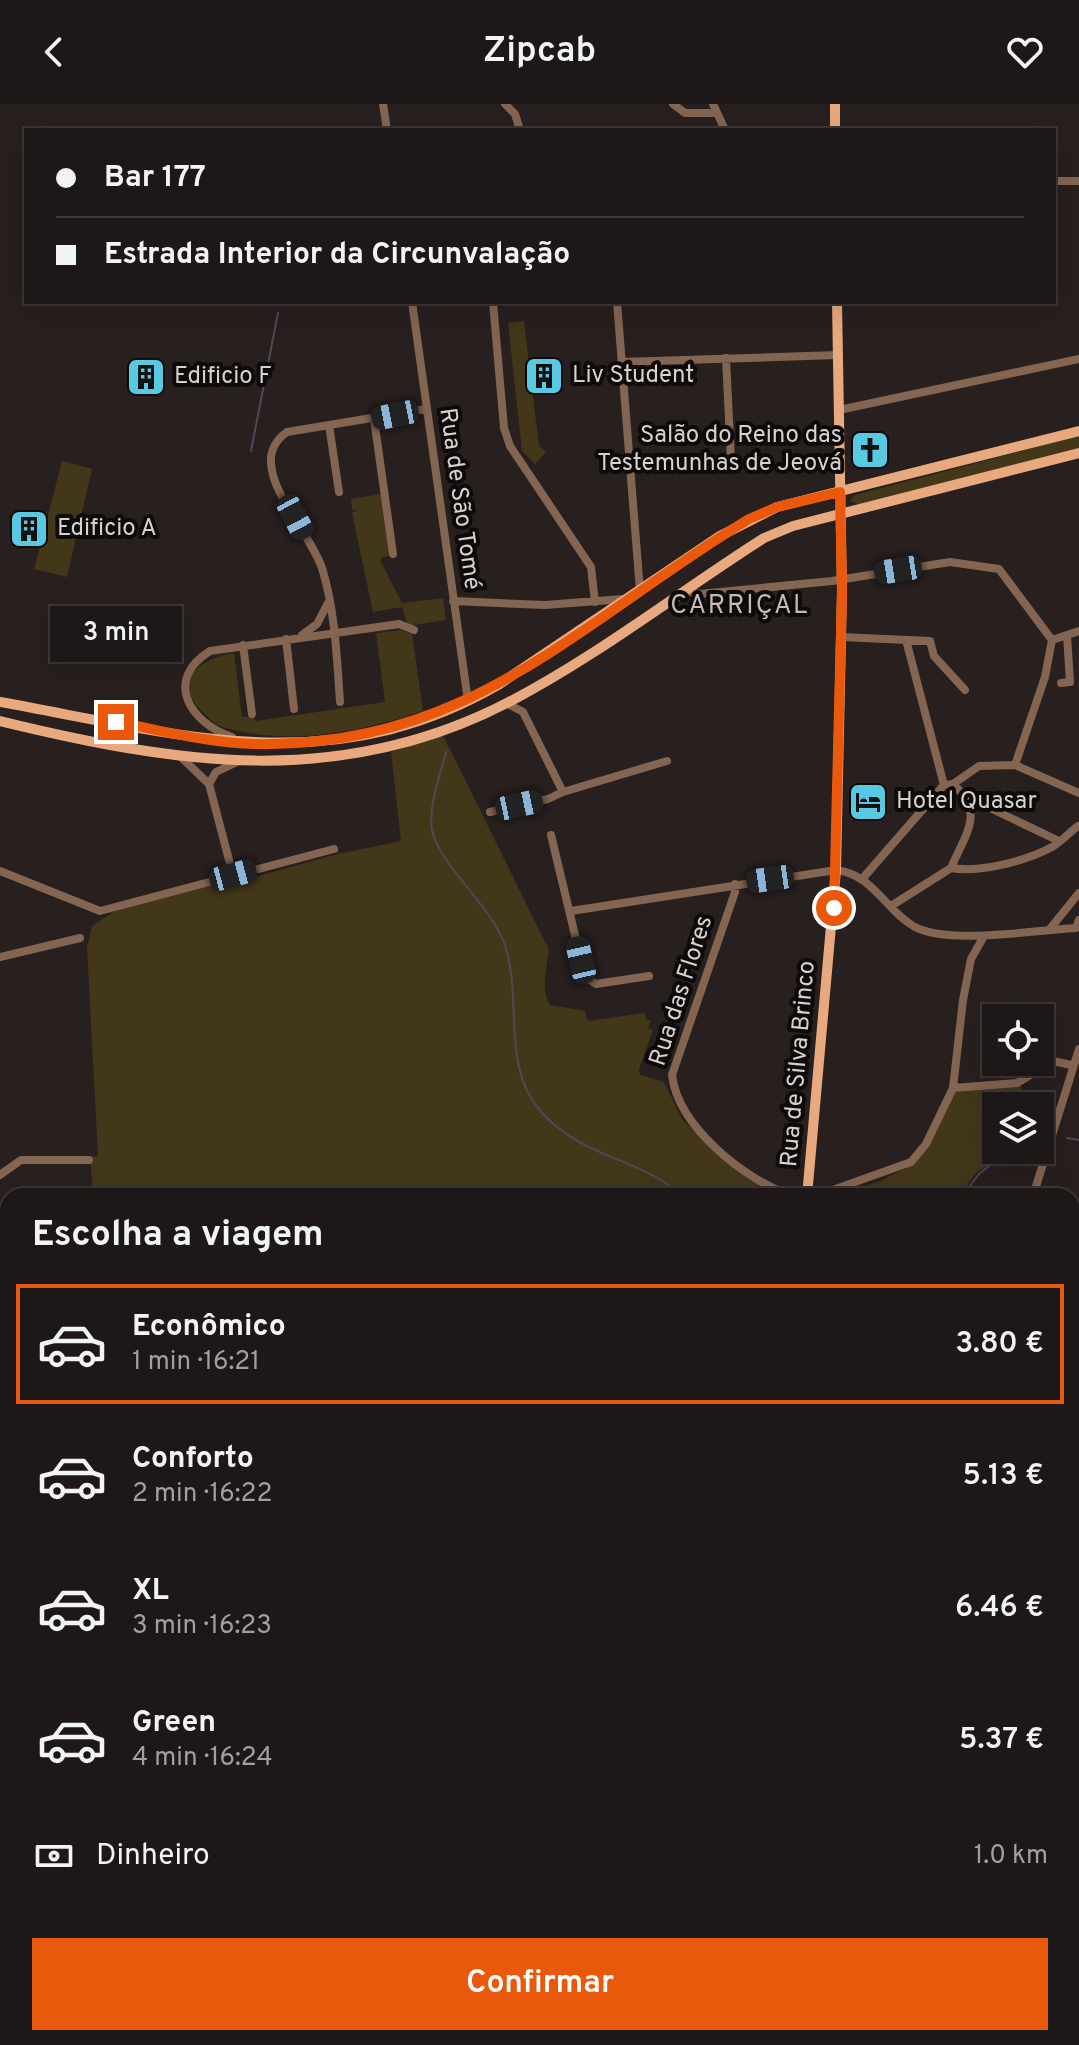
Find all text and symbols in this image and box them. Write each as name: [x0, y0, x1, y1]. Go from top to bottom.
text: Zipcab: [483, 29, 596, 75]
icon: back: [32, 30, 76, 74]
icon: heart: [1003, 30, 1047, 74]
text: Bar 177: [104, 160, 206, 197]
text: Estrada Interior da Circunvalação: [104, 237, 570, 274]
building icon: Liv Student: [523, 355, 565, 397]
building icon: Edificio F: [125, 356, 167, 398]
place label: Liv Student: [572, 361, 694, 391]
place label: Edificio F: [174, 362, 272, 392]
car: [369, 399, 421, 431]
street label: Rua de São Tomé: [431, 406, 487, 592]
place label: Salão do Reino das Testemunhas de Jeová: [597, 421, 842, 479]
church icon: Salão do Reino das Testemunhas de Jeová: [849, 429, 891, 471]
car: [273, 490, 317, 544]
building icon: Edificio A: [8, 508, 50, 550]
place label: Edificio A: [57, 514, 157, 544]
car: [872, 554, 924, 586]
district label: CARRIÇAL: [670, 590, 810, 623]
callout: 3 min: [50, 606, 182, 662]
text: 3 min: [83, 617, 149, 650]
route end: [98, 704, 134, 740]
hotel icon: Hotel Quasar: [847, 781, 889, 823]
place label: Hotel Quasar: [896, 787, 1037, 817]
car: [493, 788, 545, 822]
car: [207, 857, 259, 893]
car: [745, 864, 795, 894]
route start: [816, 890, 852, 926]
street label: Rua das Flores: [644, 912, 720, 1070]
car: [564, 934, 598, 986]
street label: Rua de Silva Brinco: [775, 960, 823, 1168]
map controls: [982, 1004, 1054, 1164]
button: locate: [982, 1004, 1054, 1076]
button: layers: [982, 1092, 1054, 1164]
text: Escolha a viagem: [32, 1213, 324, 1259]
icon: car: [36, 1308, 108, 1380]
text: Econômico: [132, 1309, 286, 1346]
text: 3.80 €: [955, 1326, 1044, 1363]
text: 1 min · 16:21: [132, 1346, 260, 1379]
icon: car: [36, 1440, 108, 1512]
text: Conforto: [132, 1441, 254, 1478]
text: 5.13 €: [962, 1458, 1044, 1495]
text: 2 min · 16:22: [132, 1478, 272, 1511]
icon: car: [36, 1572, 108, 1644]
text: XL: [132, 1573, 169, 1610]
text: 6.46 €: [955, 1590, 1044, 1627]
text: 3 min · 16:23: [132, 1610, 272, 1643]
icon: car: [36, 1704, 108, 1776]
text: Green: [132, 1705, 216, 1742]
text: 5.37 €: [959, 1722, 1044, 1759]
text: 4 min · 16:24: [132, 1742, 273, 1775]
icon: cash: [32, 1834, 76, 1878]
text: Dinheiro: [96, 1838, 210, 1875]
text: 1.0 km: [974, 1840, 1048, 1873]
button: Confirmar: [32, 1938, 1048, 2030]

